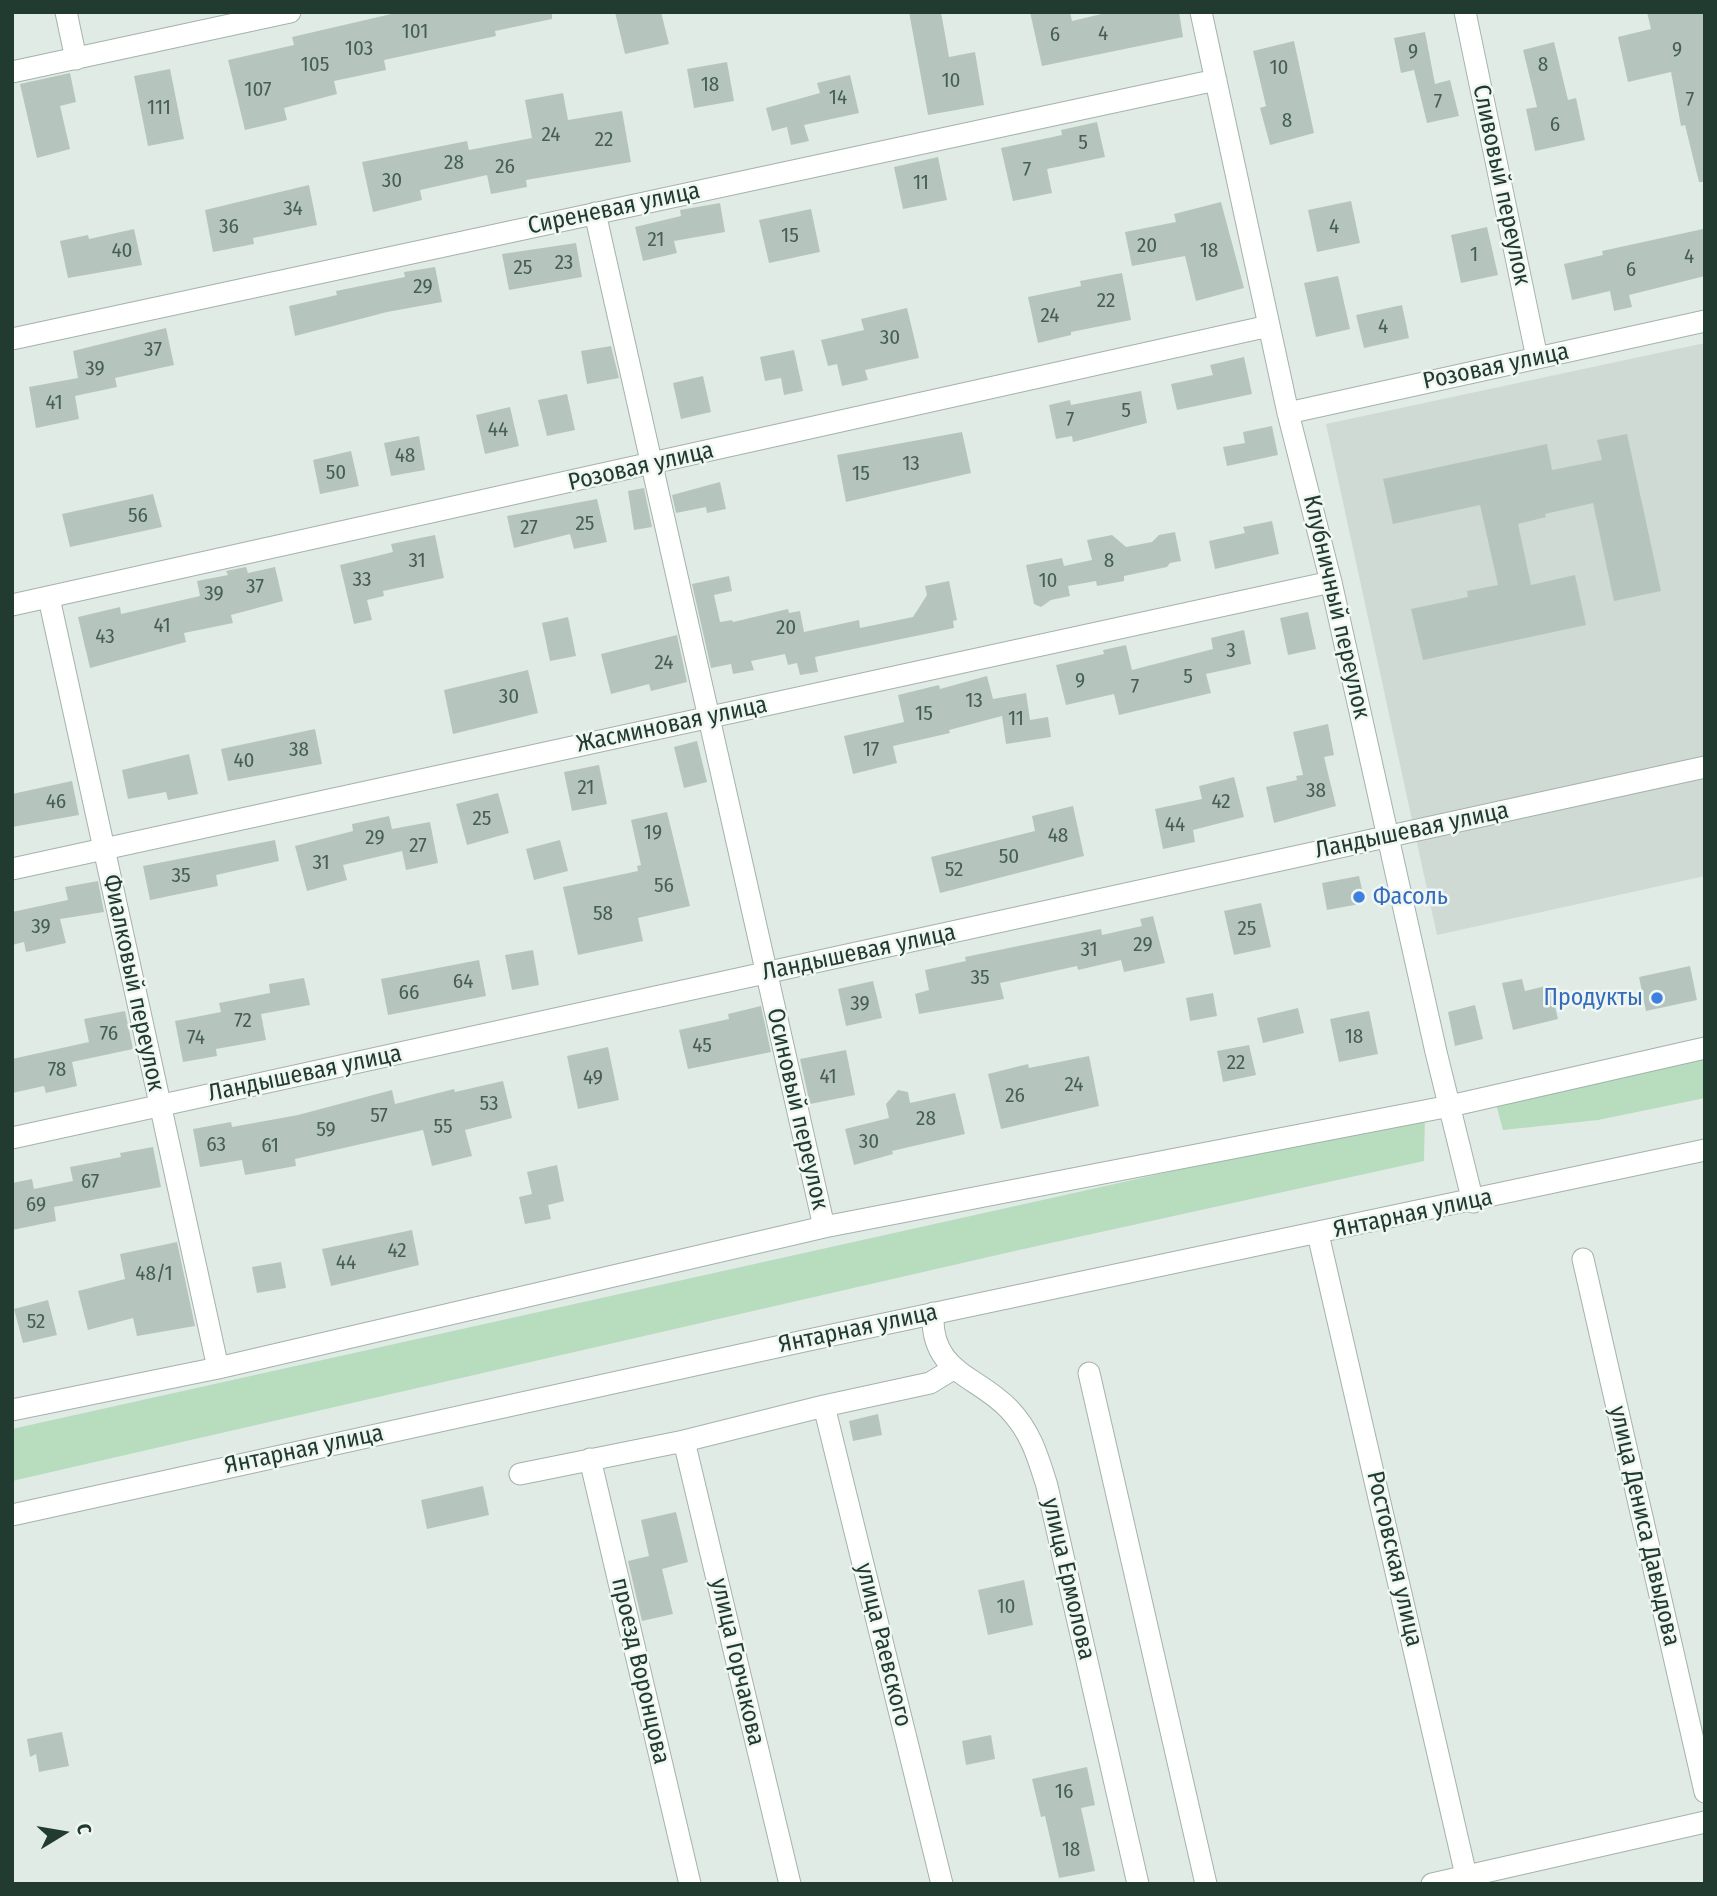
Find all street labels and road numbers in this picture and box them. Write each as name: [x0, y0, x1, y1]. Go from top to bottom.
street label: Сливовый переулок: [1466, 82, 1536, 288]
street label: Сиреневая улица: [525, 177, 703, 241]
street label: Розовая улица: [1420, 337, 1572, 397]
street label: Розовая улица: [566, 436, 716, 498]
street label: Клубничный переулок: [1296, 492, 1376, 722]
street label: Жасминовая улица: [574, 691, 770, 759]
street label: Ландышевая улица: [1313, 796, 1511, 866]
street label: Фиалковый переулок: [96, 872, 170, 1094]
street label: Ландышевая улица: [760, 918, 958, 988]
street label: Осиновый переулок: [760, 1005, 834, 1213]
street label: Ландышевая улица: [206, 1039, 404, 1109]
street label: Янтарная улица: [1331, 1183, 1495, 1245]
street label: Янтарная улица: [776, 1298, 940, 1360]
street label: улица Дениса Давыдова: [1602, 1403, 1686, 1649]
street label: Янтарная улица: [222, 1419, 386, 1481]
street label: Ростовская улица: [1360, 1469, 1428, 1649]
street label: улица Ермолова: [1035, 1495, 1101, 1663]
street label: улица Раевского: [849, 1560, 917, 1730]
street label: проезд Воронцова: [605, 1575, 675, 1767]
street label: улица Горчакова: [704, 1576, 770, 1748]

